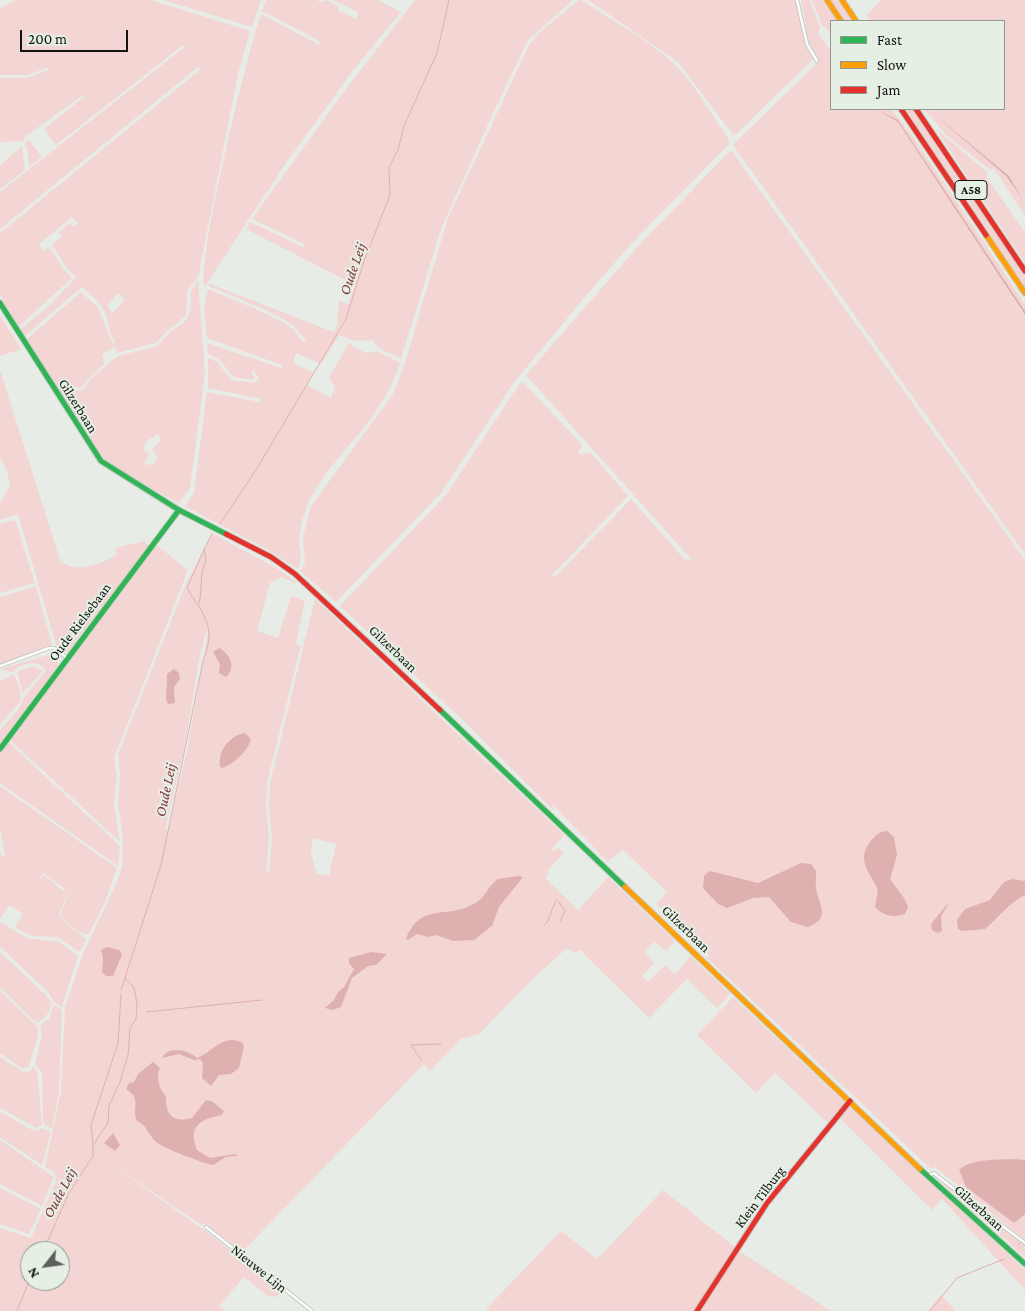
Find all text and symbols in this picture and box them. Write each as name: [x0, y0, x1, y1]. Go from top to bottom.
scale bar: [22, 20, 130, 52]
legend: [830, 20, 1005, 110]
text: 200 m: [28, 31, 67, 47]
text: Fast: [877, 32, 902, 48]
text: Slow: [877, 57, 906, 73]
text: Jam: [877, 82, 900, 98]
road number: A58: [955, 180, 987, 200]
water label: Oude Leij: [336, 241, 370, 297]
street label: Gilzerbaan: [55, 376, 101, 436]
street label: Oude Rielsebaan: [45, 580, 115, 664]
street label: Gilzerbaan: [365, 622, 421, 676]
water label: Oude Leij: [152, 762, 180, 818]
street label: Gilzerbaan: [658, 902, 714, 956]
street label: Klein Tilburg: [731, 1163, 789, 1231]
water label: Oude Leij: [39, 1165, 81, 1221]
street label: Gilzerbaan: [951, 1181, 1007, 1235]
north arrow: [20, 1241, 70, 1291]
street label: Nieuwe Lijn: [228, 1241, 290, 1297]
text: N: [24, 1265, 42, 1281]

